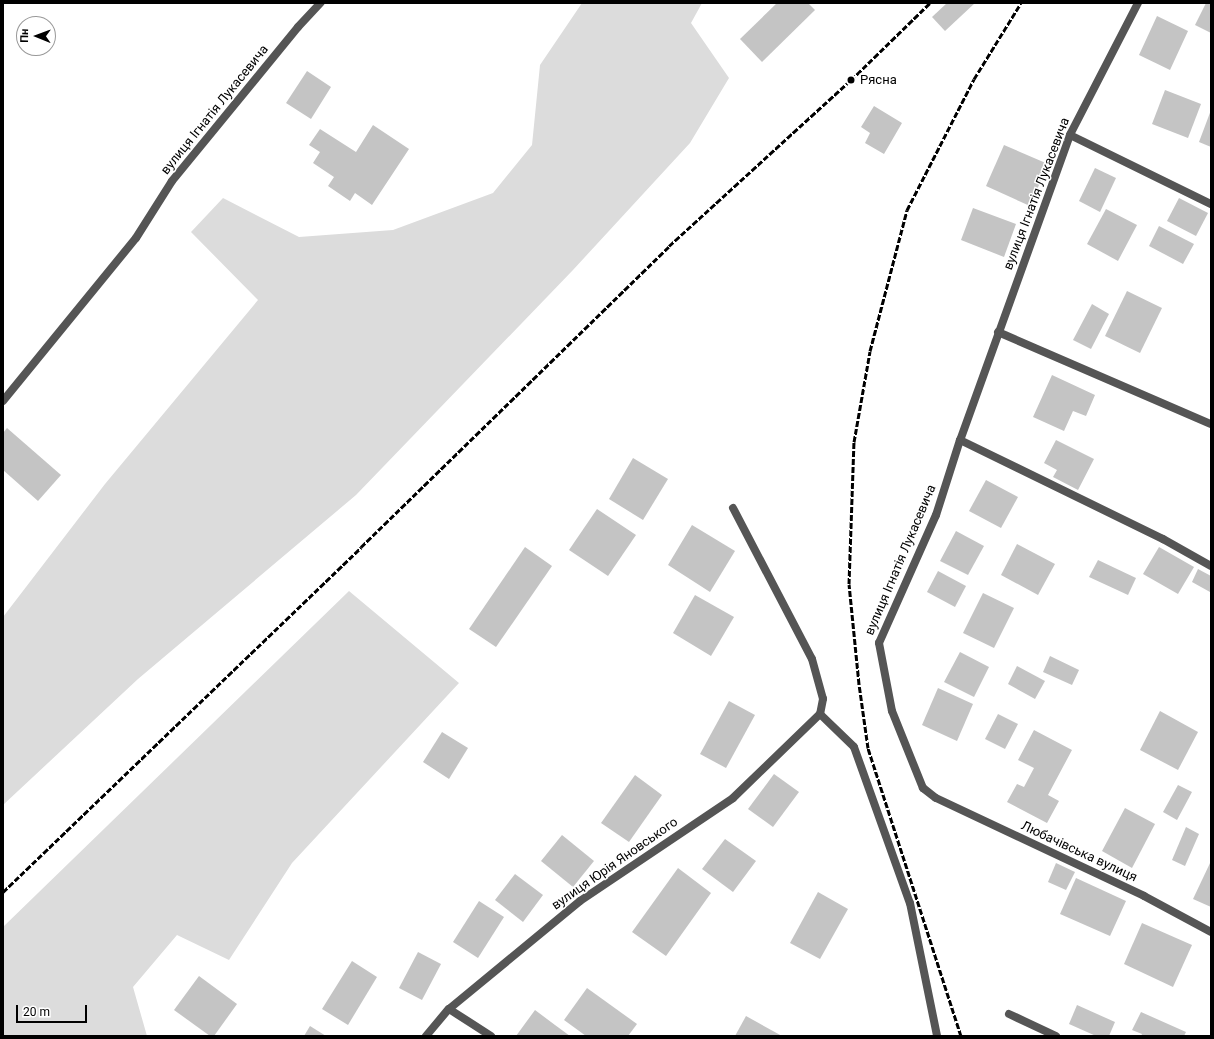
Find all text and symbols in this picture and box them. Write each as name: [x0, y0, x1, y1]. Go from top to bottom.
north arrow: [16, 16, 56, 56]
text: Пн: [18, 29, 31, 43]
street label: вулиця Ігнатія Лукасевича: [158, 42, 272, 178]
place label: Рясна: [860, 72, 897, 88]
marker: Рясна: [845, 74, 857, 86]
street label: вулиця Ігнатія Лукасевича: [1001, 116, 1073, 272]
street label: вулиця Ігнатія Лукасевича: [862, 482, 940, 638]
street label: вулиця Юрія Яновського: [549, 814, 681, 914]
street label: Любачівська вулиця: [1019, 818, 1139, 886]
scale bar: [18, 997, 89, 1023]
text: 20 m: [23, 1005, 50, 1019]

